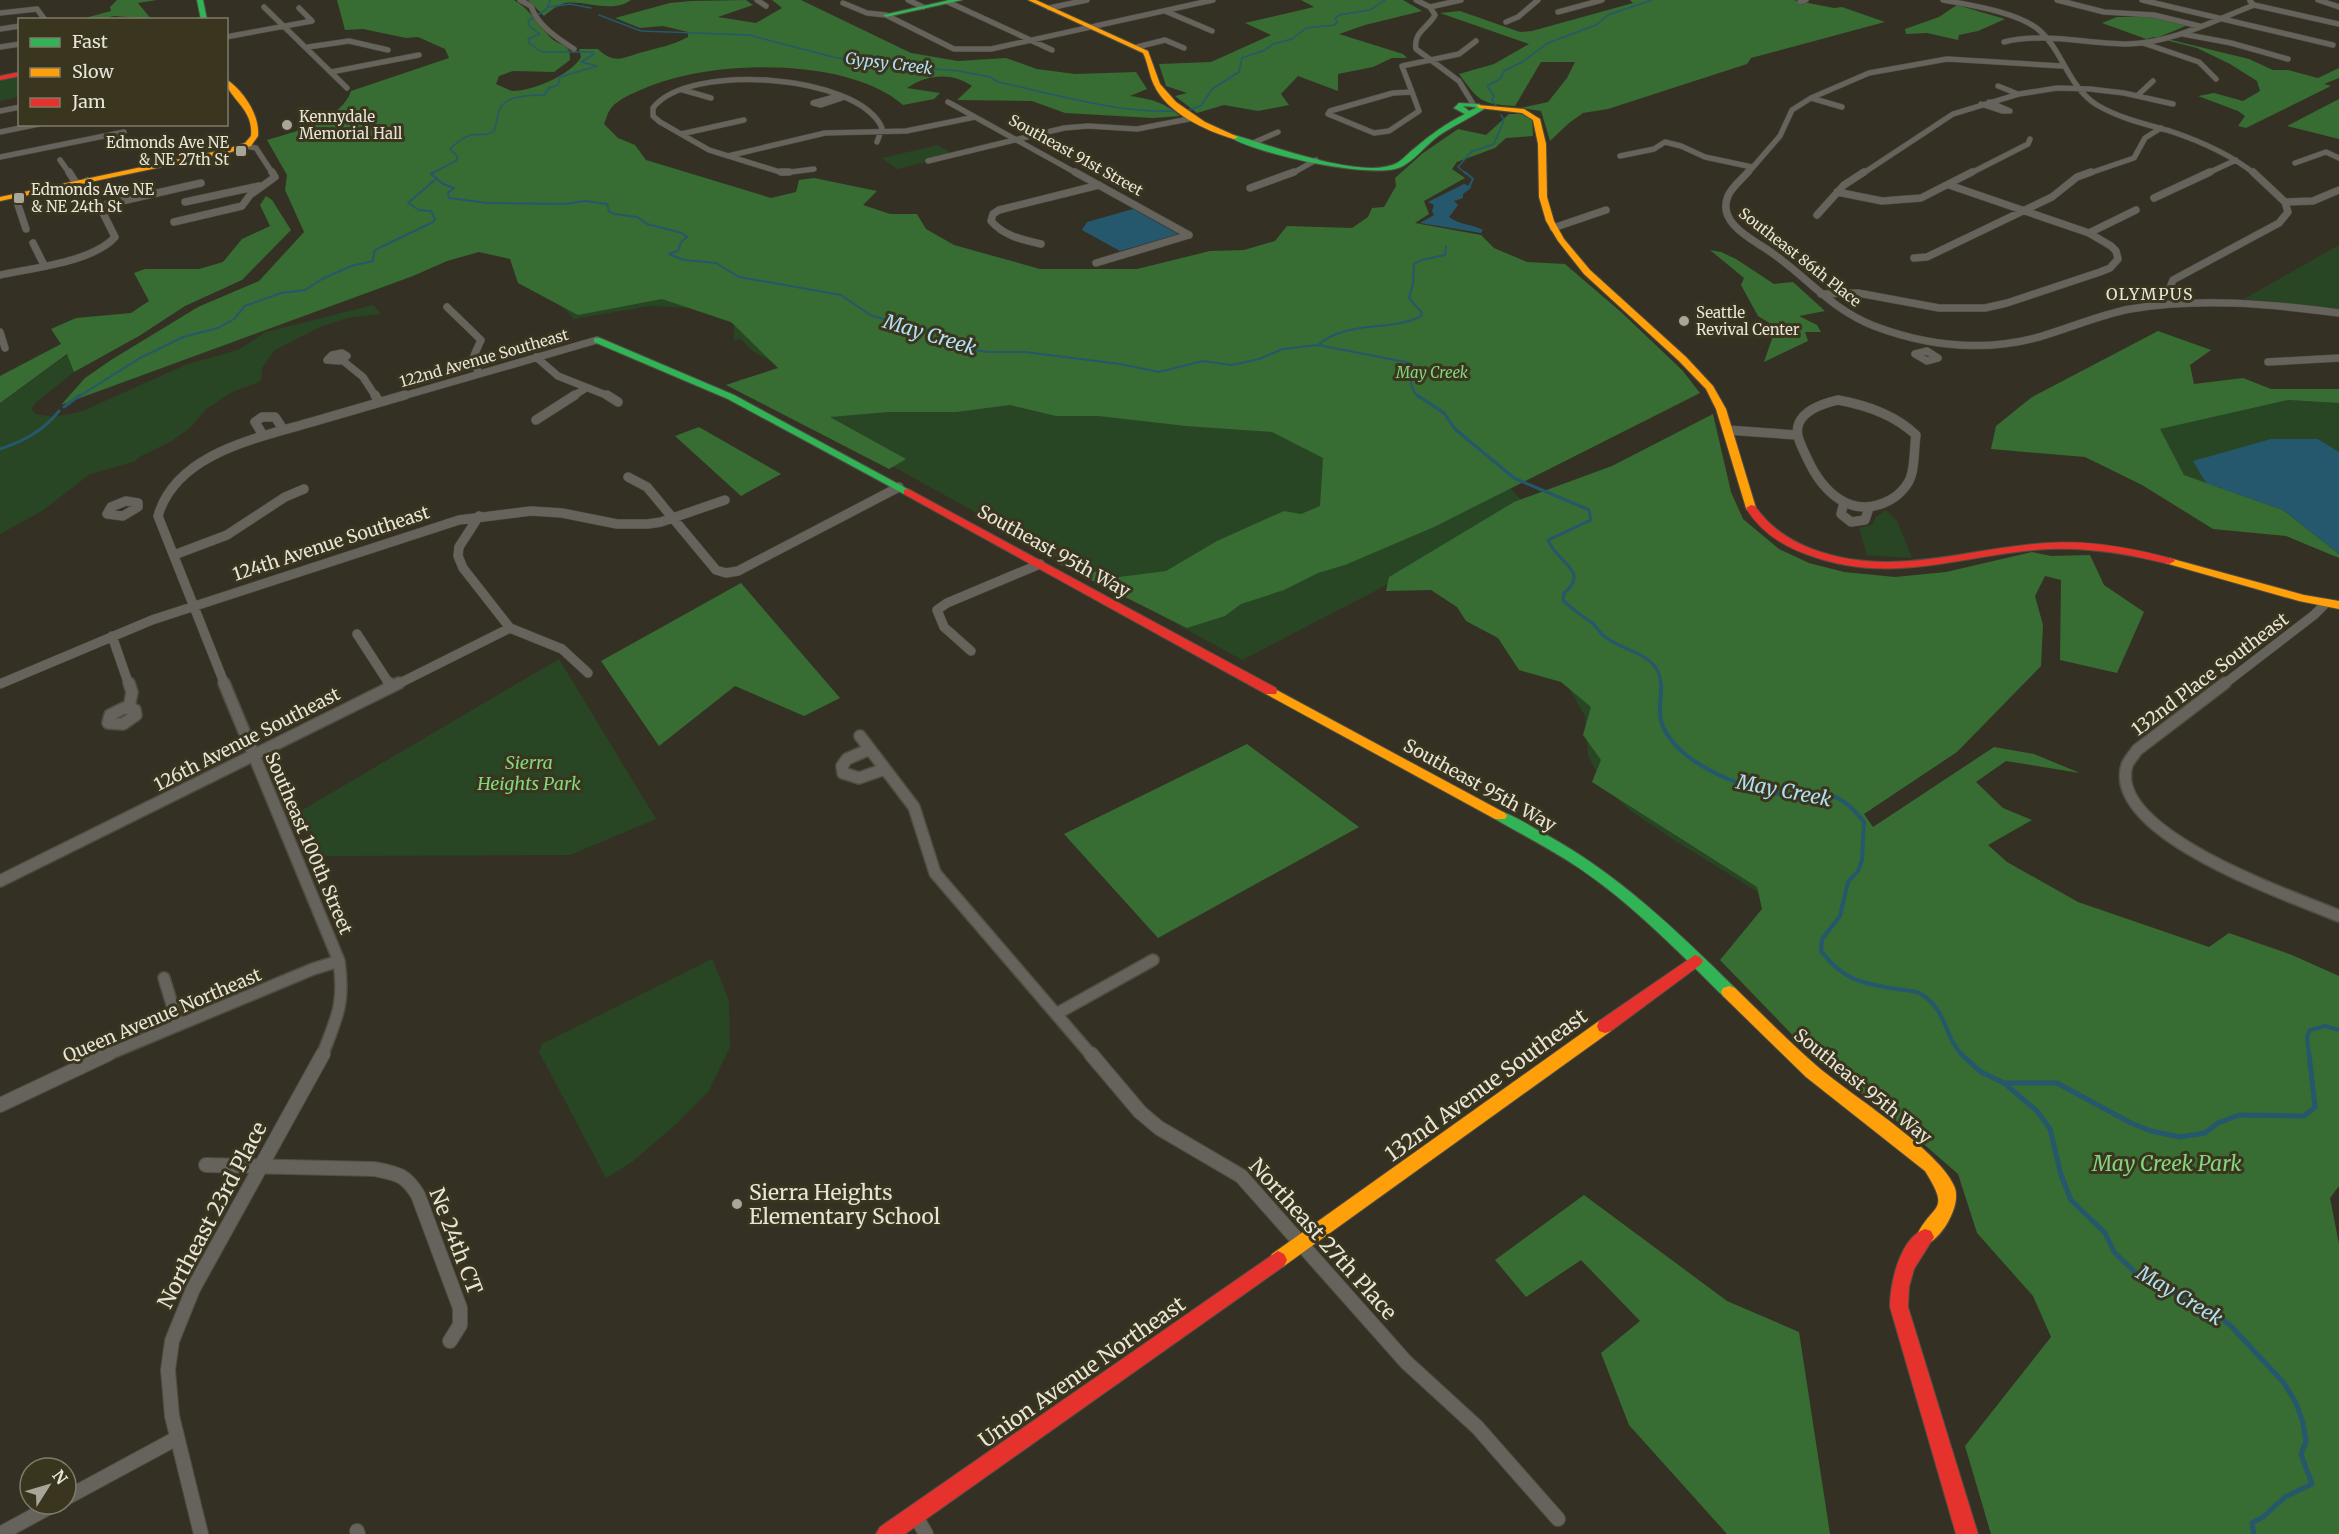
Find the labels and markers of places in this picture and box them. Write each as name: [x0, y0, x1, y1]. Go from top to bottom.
place label: Kennydale Memorial Hall: [299, 107, 403, 143]
marker: Kennydale Memorial Hall: [280, 118, 294, 132]
place label: Edmonds Ave NE & NE 27th St: [106, 133, 229, 169]
marker: Edmonds Ave NE & NE 27th St: [234, 144, 248, 158]
place label: Edmonds Ave NE & NE 24th St: [31, 180, 154, 216]
marker: Edmonds Ave NE & NE 24th St: [12, 191, 26, 205]
place label: Seattle Revival Center: [1696, 303, 1800, 339]
marker: Seattle Revival Center: [1677, 314, 1691, 328]
place label: Sierra Heights Elementary School: [749, 1179, 941, 1230]
marker: Sierra Heights Elementary School: [730, 1197, 744, 1211]

